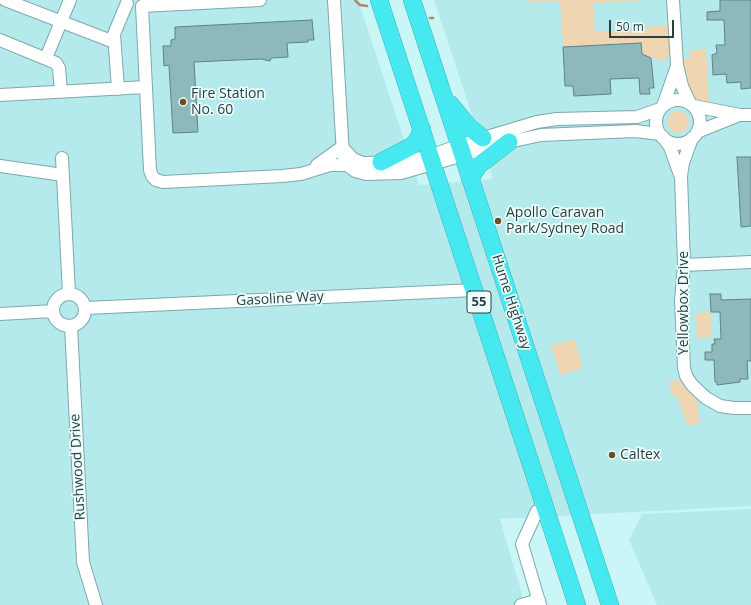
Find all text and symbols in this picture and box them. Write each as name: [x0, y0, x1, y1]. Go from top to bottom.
scale bar: [611, 12, 676, 38]
text: 50 m: [616, 18, 644, 35]
place label: Fire Station No. 60: [191, 86, 265, 118]
marker: Fire Station No. 60: [178, 97, 188, 107]
place label: Apollo Caravan Park/Sydney Road: [506, 205, 624, 238]
marker: Apollo Caravan Park/Sydney Road: [493, 216, 503, 226]
street label: Yellowbox Drive: [676, 251, 692, 355]
street label: Hume Highway: [488, 252, 534, 352]
street label: Gasoline Way: [236, 288, 324, 310]
road number: 55: [467, 291, 491, 313]
street label: Rushwood Drive: [67, 413, 89, 521]
place label: Caltex: [620, 447, 660, 463]
marker: Caltex: [607, 450, 617, 460]

